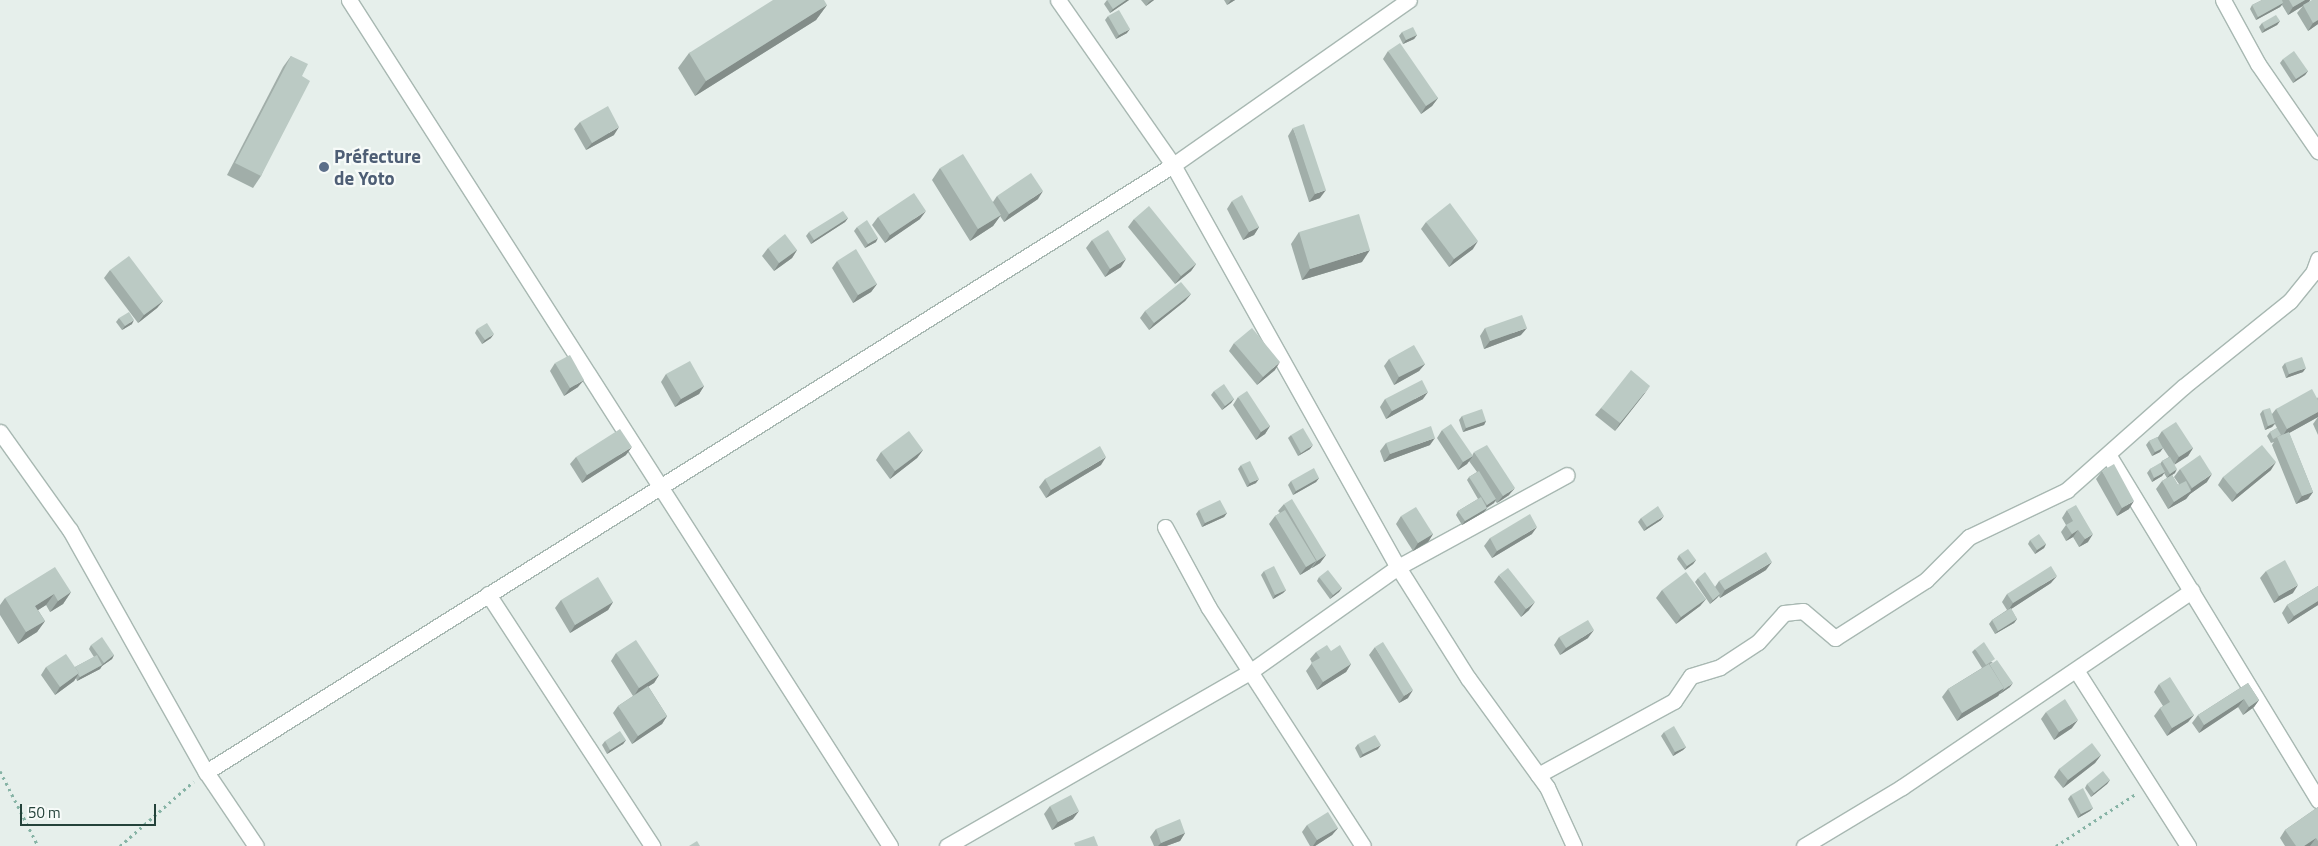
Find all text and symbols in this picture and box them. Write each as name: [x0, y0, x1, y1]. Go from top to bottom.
place label: Préfecture de Yoto: [334, 145, 421, 189]
marker: Préfecture de Yoto: [318, 161, 330, 173]
scale bar: [22, 794, 159, 826]
text: 50 m: [28, 801, 61, 824]

